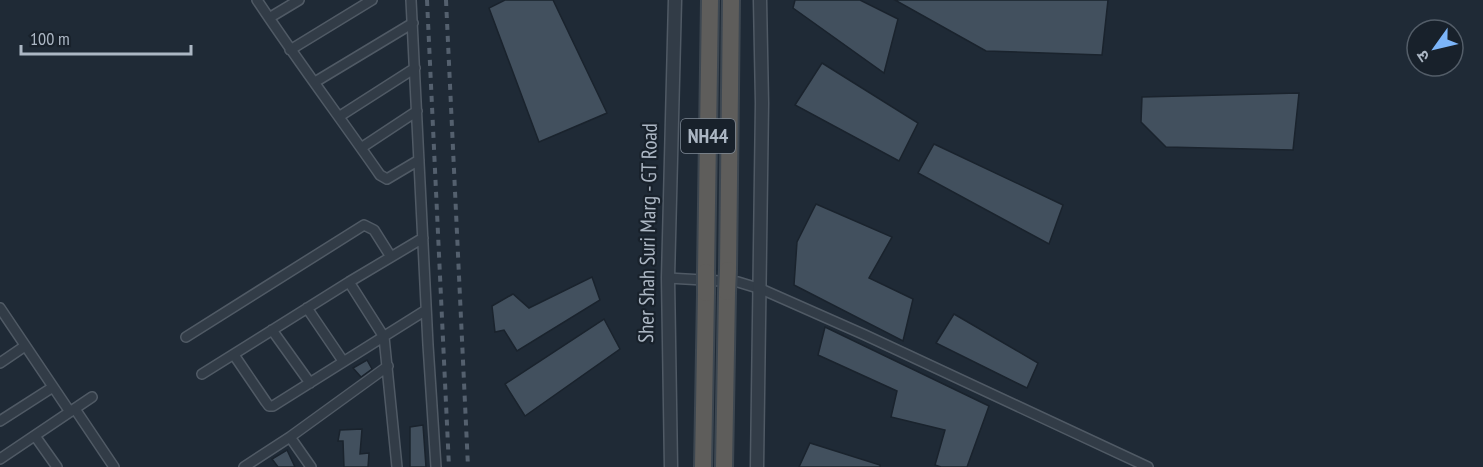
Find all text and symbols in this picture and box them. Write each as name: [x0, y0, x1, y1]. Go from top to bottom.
scale bar: [21, 18, 190, 56]
north arrow: [1405, 18, 1465, 78]
text: 100 m: [30, 27, 70, 50]
text: उ: [1411, 46, 1433, 66]
road number: NH44: [681, 119, 735, 153]
street label: Sher Shah Suri Marg - GT Road: [632, 123, 663, 343]

